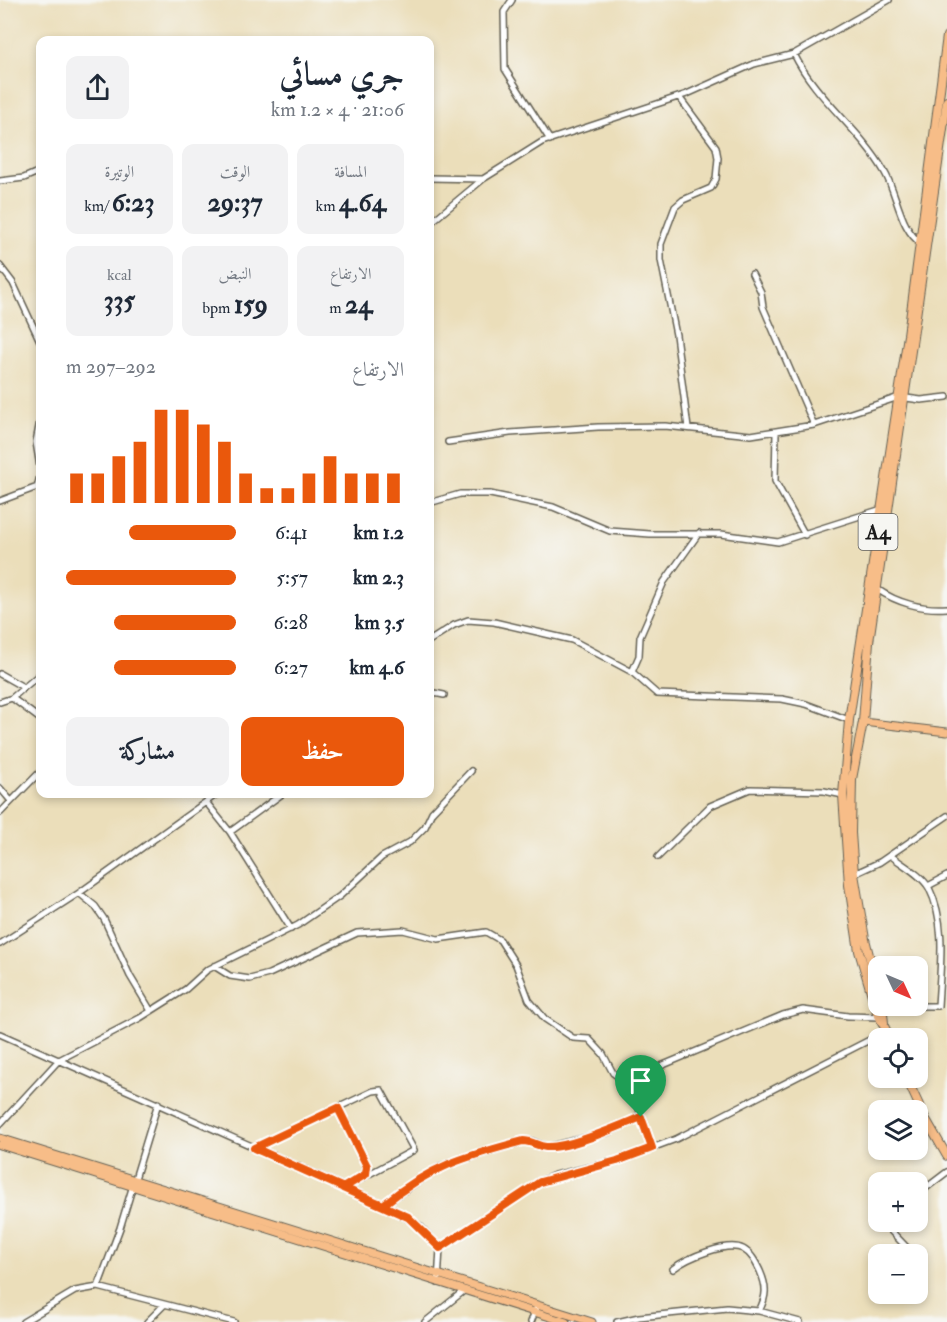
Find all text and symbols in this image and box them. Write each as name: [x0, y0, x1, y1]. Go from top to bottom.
text: جري مسائي: [280, 54, 404, 95]
button: share: [66, 56, 129, 119]
text: 21:06 · 4 × 1.2 km: [271, 97, 404, 122]
text: الوتيرة: [105, 162, 134, 182]
text: الوقت: [220, 162, 250, 182]
text: المسافة: [334, 162, 367, 182]
text: 6:23: [112, 187, 154, 219]
text: 29:37: [208, 187, 262, 219]
text: 4.64: [339, 187, 386, 219]
text: /km: [84, 196, 112, 216]
text: km: [316, 196, 339, 216]
text: النبض: [219, 264, 252, 284]
text: الارتفاع: [330, 264, 371, 284]
text: kcal: [107, 265, 132, 285]
text: 335: [104, 285, 135, 317]
text: 159: [234, 289, 268, 321]
text: 24: [345, 289, 372, 321]
text: bpm: [202, 298, 234, 318]
text: m: [329, 298, 345, 318]
text: 292–297 m: [66, 354, 156, 379]
text: الارتفاع: [352, 357, 404, 382]
road number: A4: [858, 514, 898, 550]
text: 6:41: [275, 520, 308, 545]
text: 1.2 km: [354, 520, 404, 545]
text: 5:57: [276, 565, 308, 590]
text: 2.3 km: [353, 565, 404, 590]
text: 6:28: [273, 610, 308, 635]
text: 3.5 km: [355, 610, 404, 635]
text: 6:27: [274, 655, 308, 680]
text: 4.6 km: [350, 655, 404, 680]
button: مشاركة: [66, 717, 229, 786]
button: حفظ: [241, 717, 404, 786]
north arrow: [868, 956, 928, 1016]
map controls: [868, 956, 928, 1304]
button: locate: [868, 1028, 928, 1088]
pin: [615, 1055, 666, 1117]
icon: arrive: [624, 1064, 657, 1097]
button: layers: [868, 1100, 928, 1160]
button: +: [868, 1172, 928, 1232]
button: −: [868, 1244, 928, 1304]

